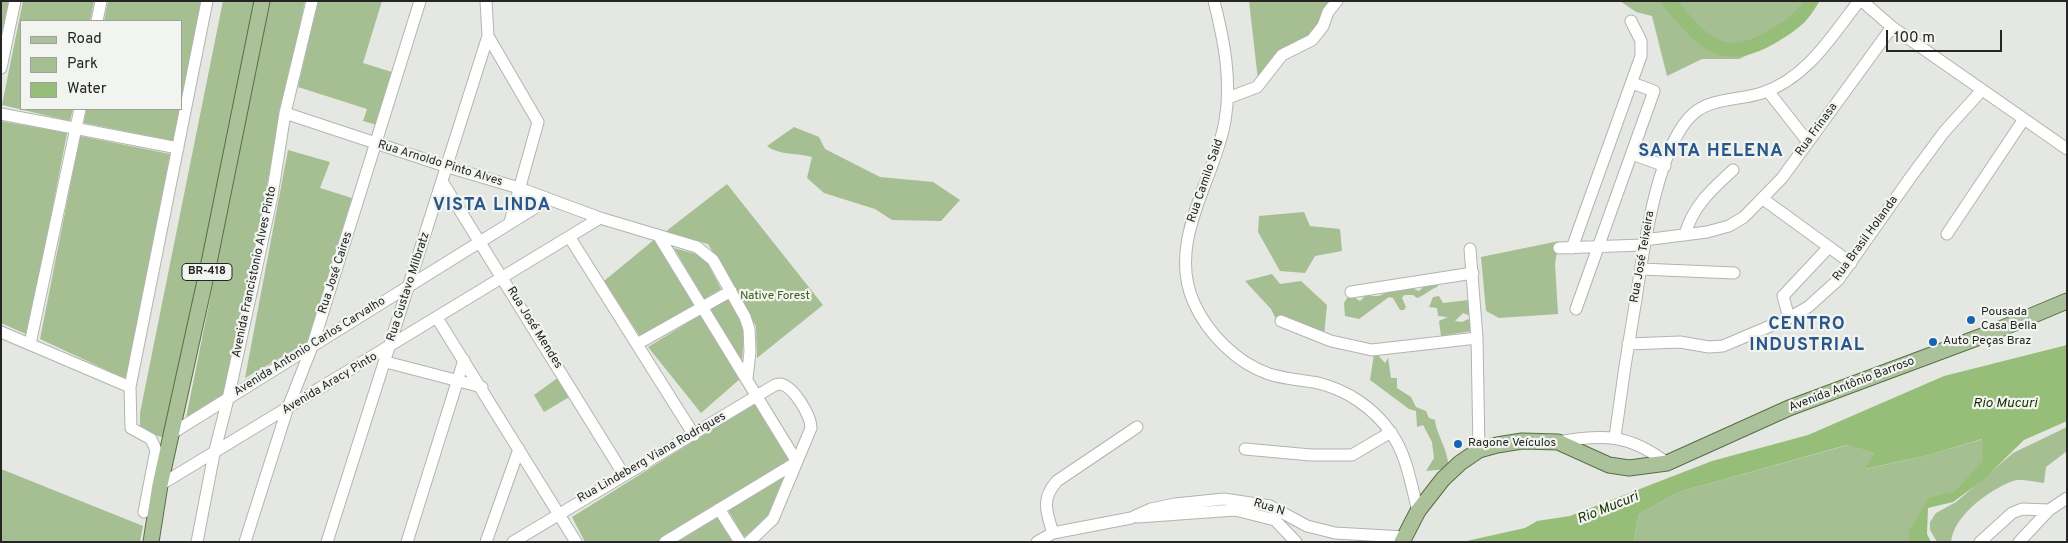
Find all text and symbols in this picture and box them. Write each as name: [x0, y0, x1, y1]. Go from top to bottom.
legend: [20, 20, 182, 110]
scale bar: [1888, 20, 2004, 52]
text: 100 m: [1894, 29, 1935, 48]
text: Road: [67, 30, 102, 49]
text: Park: [67, 55, 98, 74]
text: Water: [67, 80, 106, 99]
street label: Rua Frinasa: [1793, 101, 1841, 159]
street label: Rua Camilo Said: [1185, 137, 1227, 225]
street label: Rua Arnoldo Pinto Alves: [376, 138, 504, 190]
district label: SANTA HELENA: [1637, 141, 1785, 163]
street label: Avenida Francistonio Alves Pinto: [230, 185, 280, 359]
street label: Rua Brasil Holanda: [1830, 194, 1902, 284]
district label: VISTA LINDA: [431, 195, 553, 217]
street label: Rua José Teixeira: [1628, 210, 1658, 304]
street label: Rua José Caires: [316, 230, 356, 316]
street label: Rua Gustavo Milbratz: [385, 230, 433, 344]
road number: BR-418: [182, 264, 232, 280]
street label: Rua José Mendes: [503, 285, 565, 371]
park label: Native Forest: [740, 290, 810, 304]
street label: Avenida Antonio Carlos Carvalho: [232, 294, 388, 400]
place label: Pousada Casa Bella: [1981, 306, 2037, 334]
district label: CENTRO INDUSTRIAL: [1748, 314, 1866, 356]
marker: Pousada Casa Bella: [1965, 314, 1977, 326]
place label: Auto Peças Braz: [1943, 335, 2031, 349]
marker: Auto Peças Braz: [1927, 336, 1939, 348]
street label: Avenida Aracy Pinto: [280, 350, 380, 418]
street label: Avenida Antônio Barroso: [1787, 354, 1917, 416]
water label: Rio Mucuri: [1973, 396, 2037, 412]
street label: Rua Lindeberg Viana Rodrigues: [575, 410, 729, 506]
place label: Ragone Veículos: [1468, 437, 1556, 451]
marker: Ragone Veículos: [1452, 438, 1464, 450]
water label: Rio Mucuri: [1575, 489, 1641, 529]
street label: Rua N: [1251, 496, 1287, 520]

